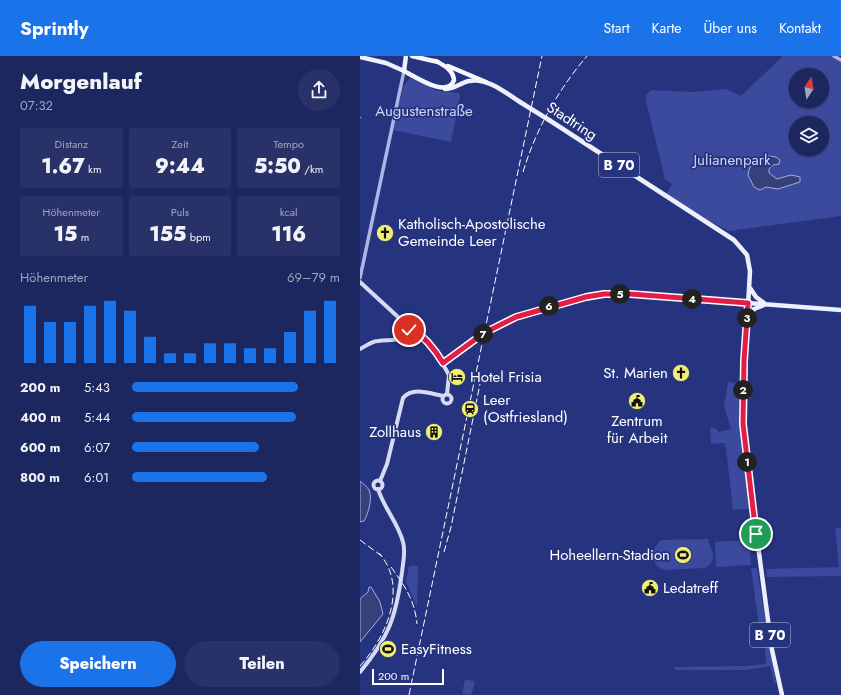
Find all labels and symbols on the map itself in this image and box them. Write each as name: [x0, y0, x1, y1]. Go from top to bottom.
north arrow: [789, 68, 829, 108]
street label: Stadtring: [542, 96, 602, 146]
park label: Augustenstraße: [375, 100, 473, 122]
park label: Julianenpark: [691, 149, 771, 171]
road number: B 70: [599, 153, 639, 177]
place label: Katholisch-Apostolische Gemeinde Leer: [398, 213, 546, 252]
church icon: Katholisch-Apostolische Gemeinde Leer: [375, 223, 395, 243]
pin: 5: [610, 284, 630, 304]
pin: 4: [682, 289, 702, 309]
pin: 6: [539, 296, 559, 316]
pin: 3: [737, 308, 757, 328]
pin: [392, 313, 426, 347]
pin: 7: [473, 324, 493, 344]
place label: St. Marien: [603, 362, 668, 384]
church icon: St. Marien: [671, 363, 691, 383]
place label: Hotel Frisia: [470, 366, 542, 388]
hotel icon: Hotel Frisia: [447, 367, 467, 387]
pin: 2: [733, 380, 753, 400]
place label: Leer (Ostfriesland): [483, 389, 568, 428]
public building icon: Zentrum für Arbeit: [627, 391, 647, 411]
station icon: Leer (Ostfriesland): [460, 399, 480, 419]
place label: Zentrum für Arbeit: [607, 410, 668, 449]
place label: Zollhaus: [369, 421, 421, 443]
building icon: Zollhaus: [424, 422, 444, 442]
pin: 1: [737, 452, 757, 472]
pin: [739, 517, 773, 551]
place label: Hoheellern-Stadion: [549, 544, 670, 566]
sports icon: Hoheellern-Stadion: [673, 545, 693, 565]
place label: Ledatreff: [663, 577, 719, 599]
public building icon: Ledatreff: [640, 578, 660, 598]
road number: B 70: [750, 623, 790, 647]
place label: EasyFitness: [401, 638, 472, 660]
sports icon: EasyFitness: [378, 639, 398, 659]
scale bar: [372, 667, 444, 686]

